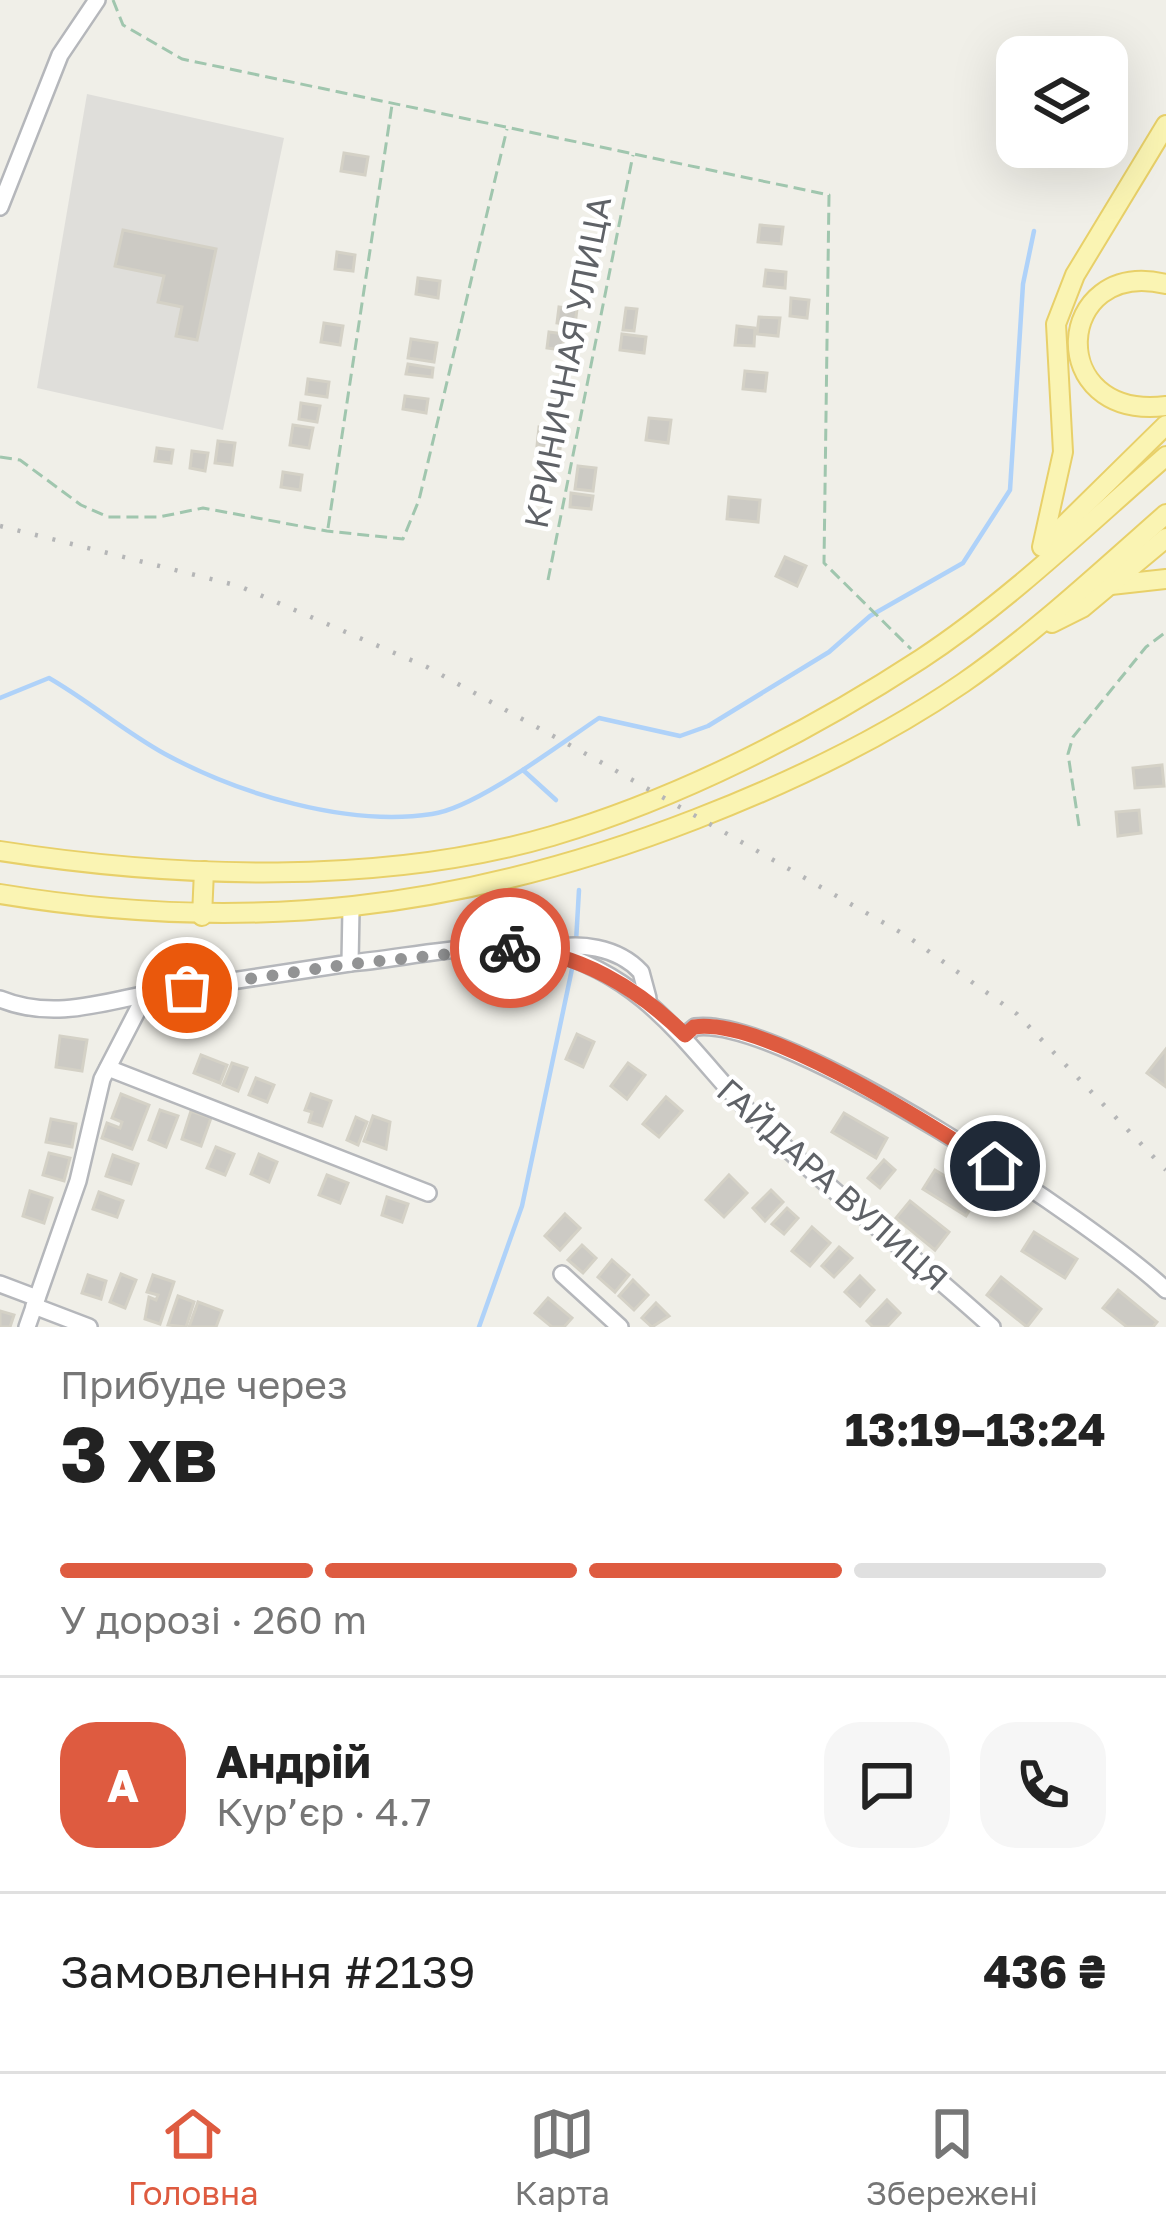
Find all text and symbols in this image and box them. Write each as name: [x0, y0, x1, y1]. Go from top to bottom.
map controls: [996, 36, 1128, 168]
button: layers: [996, 36, 1128, 168]
street label: КРИНИЧНАЯ УЛИЦА: [516, 193, 618, 531]
courier: [450, 888, 570, 1008]
icon: bike: [477, 915, 543, 981]
pin: [136, 937, 238, 1039]
icon: bag: [154, 955, 220, 1021]
street label: ГАЙДАРА ВУЛИЦЯ: [710, 1070, 956, 1298]
pin: [944, 1115, 1046, 1217]
icon: home: [962, 1133, 1028, 1199]
text: Прибуде через: [60, 1361, 347, 1408]
text: 13:19–13:24: [845, 1402, 1106, 1456]
text: 3 хв: [60, 1406, 218, 1499]
text: У дорозі · 260 m: [60, 1596, 367, 1643]
button: chat: [824, 1722, 950, 1848]
button: phone: [980, 1722, 1106, 1848]
text: Андрій: [216, 1734, 371, 1788]
text: А: [107, 1758, 139, 1812]
text: Кур’єр · 4.7: [216, 1788, 431, 1835]
text: Замовлення #2139: [60, 1944, 475, 1998]
text: 436 ₴: [983, 1944, 1106, 1998]
tab: Головна: [128, 2101, 259, 2212]
tab: Карта: [514, 2101, 610, 2212]
tab: Збережені: [866, 2101, 1038, 2212]

